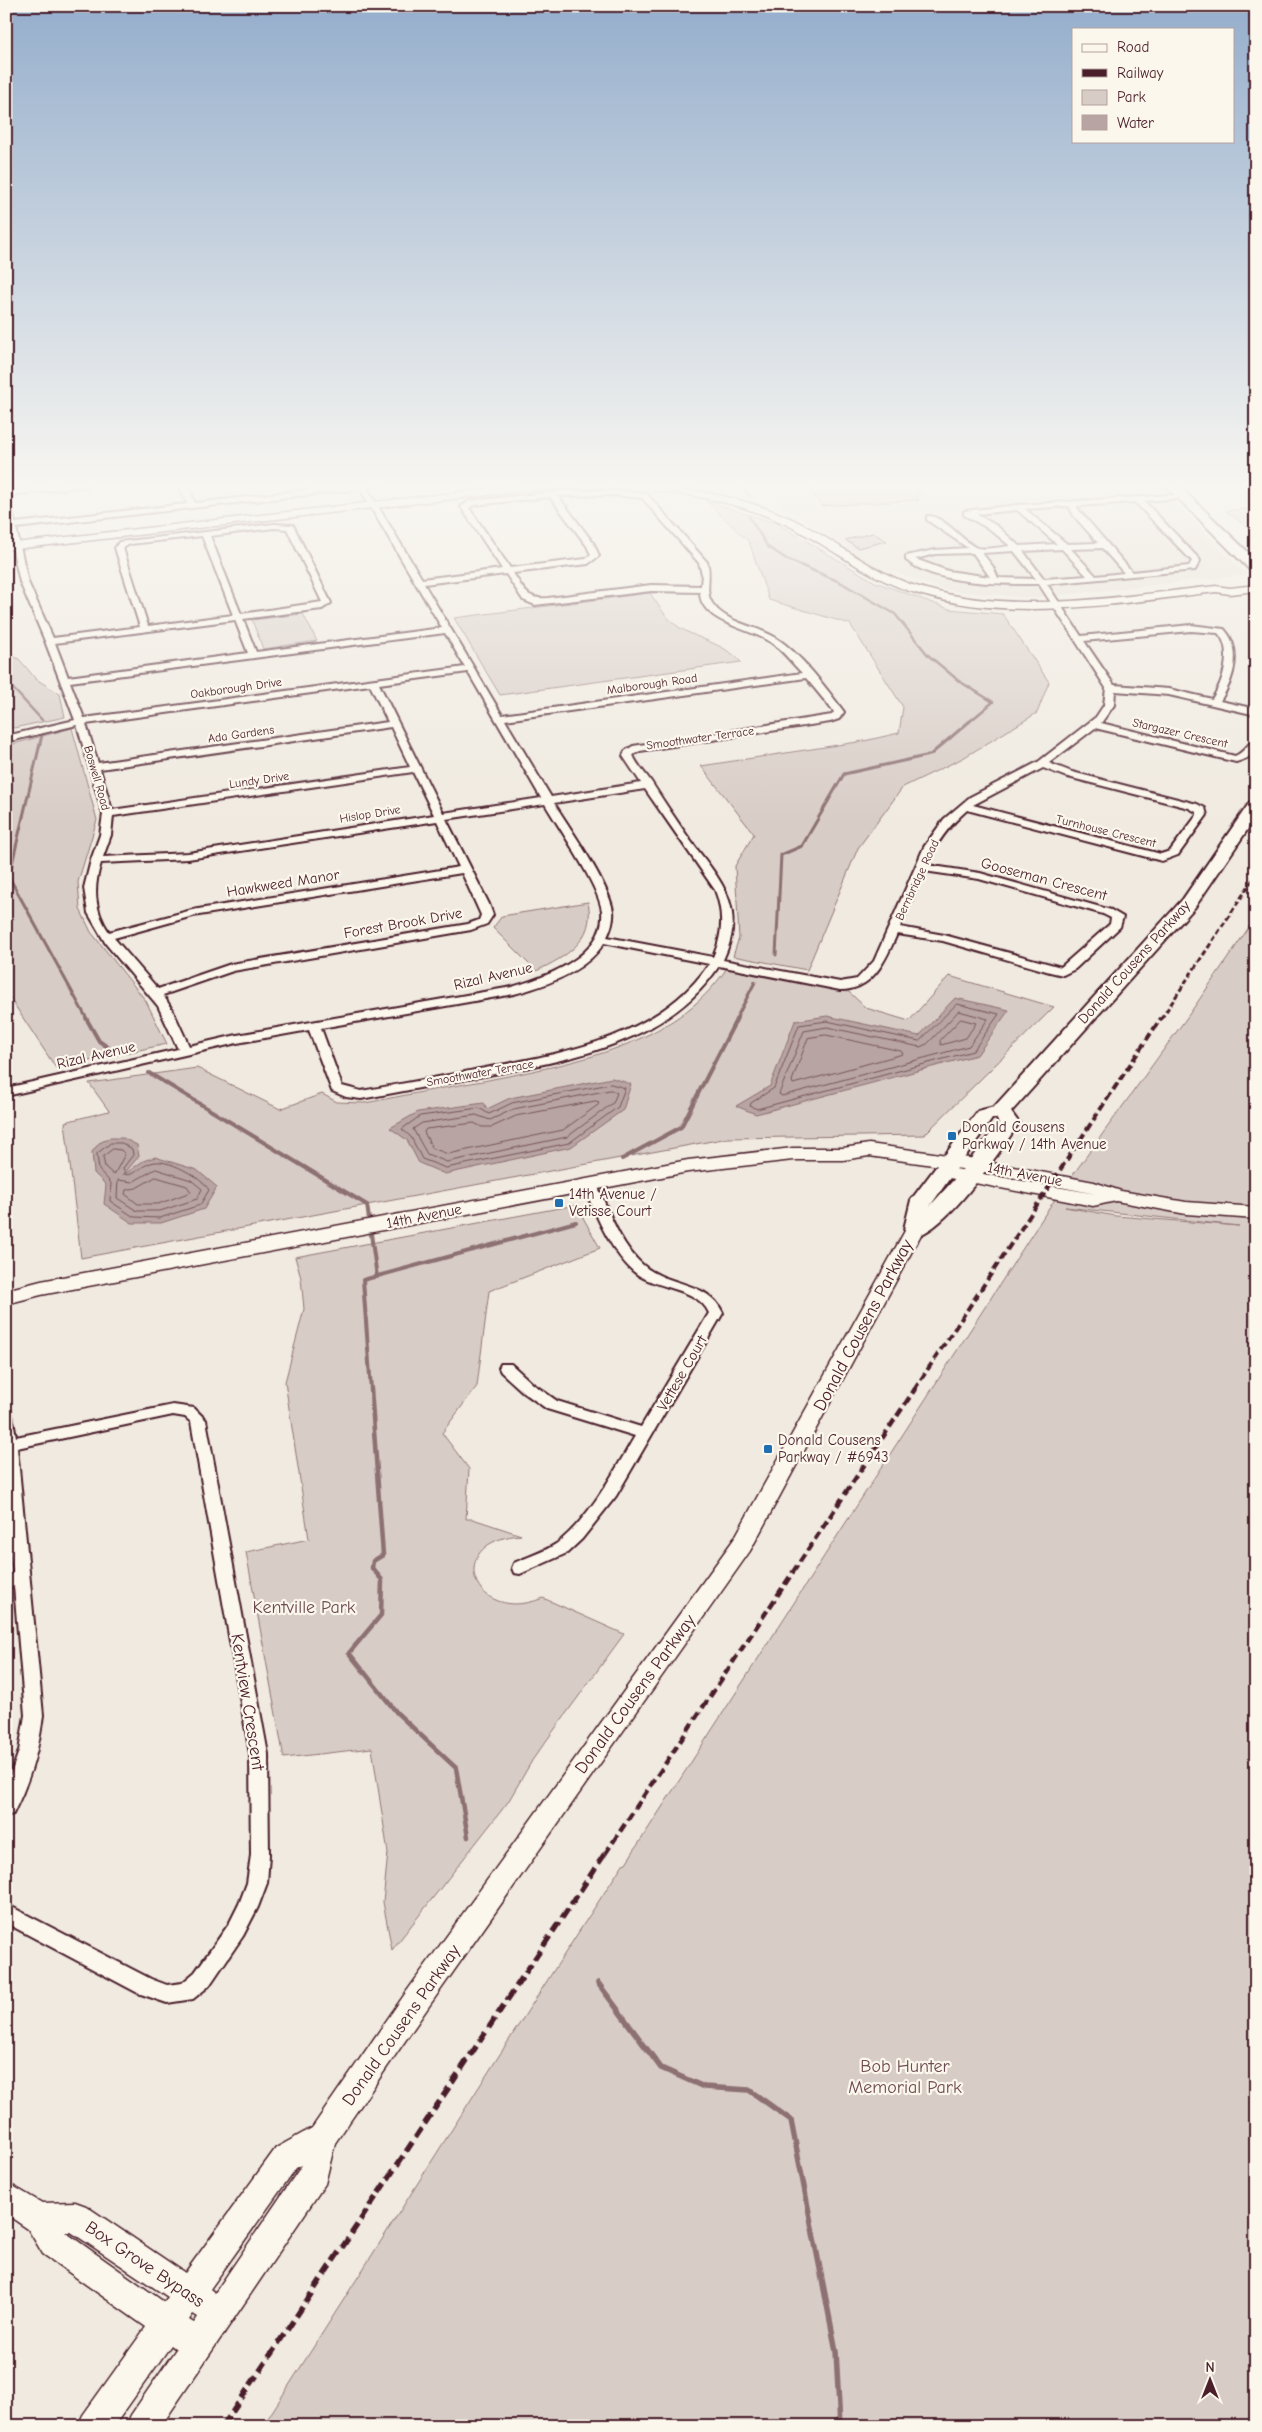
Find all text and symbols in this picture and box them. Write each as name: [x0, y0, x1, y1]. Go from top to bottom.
legend: [1072, 28, 1234, 142]
text: Road: [1117, 38, 1149, 56]
text: Railway: [1117, 64, 1164, 82]
text: Park: [1117, 88, 1146, 106]
text: Water: [1117, 114, 1154, 132]
street label: Malborough Road: [606, 671, 698, 697]
street label: Oakborough Drive: [189, 675, 283, 701]
street label: Stargazer Crescent: [1131, 715, 1230, 751]
street label: Ada Gardens: [207, 722, 275, 746]
street label: Smoothwater Terrace: [645, 724, 755, 752]
street label: Boswell Road: [81, 744, 113, 812]
street label: Lundy Drive: [228, 769, 290, 791]
street label: Hislop Drive: [338, 802, 402, 826]
street label: Turnhouse Crescent: [1055, 812, 1158, 850]
street label: Bernbridge Road: [892, 837, 942, 923]
street label: Gooseman Crescent: [979, 854, 1110, 905]
street label: Hawkweed Manor: [225, 865, 341, 901]
street label: Donald Cousens Parkway: [1074, 896, 1194, 1027]
street label: Forest Brook Drive: [342, 904, 464, 942]
street label: Rizal Avenue: [452, 958, 535, 994]
street label: Rizal Avenue: [55, 1037, 138, 1073]
street label: Smoothwater Terrace: [425, 1057, 535, 1089]
place label: Donald Cousens Parkway / 14th Avenue: [962, 1118, 1107, 1153]
marker: Donald Cousens Parkway / 14th Avenue: [946, 1130, 958, 1142]
street label: 14th Avenue: [986, 1158, 1065, 1190]
place label: 14th Avenue / Vetisse Court: [569, 1185, 657, 1220]
marker: 14th Avenue / Vetisse Court: [553, 1197, 565, 1209]
street label: 14th Avenue: [385, 1200, 464, 1232]
street label: Donald Cousens Parkway: [809, 1235, 918, 1415]
street label: Vettese Court: [653, 1331, 711, 1414]
place label: Donald Cousens Parkway / #6943: [778, 1431, 888, 1466]
marker: Donald Cousens Parkway / #6943: [762, 1443, 774, 1455]
park label: Kentville Park: [252, 1597, 356, 1618]
street label: Donald Cousens Parkway: [571, 1610, 701, 1778]
street label: Kentview Crescent: [226, 1632, 269, 1773]
street label: Donald Cousens Parkway: [338, 1940, 465, 2110]
park label: Bob Hunter Memorial Park: [848, 2056, 962, 2098]
street label: Box Grove Bypass: [81, 2217, 208, 2312]
north arrow: [1184, 2354, 1234, 2404]
text: N: [1205, 2359, 1215, 2376]

